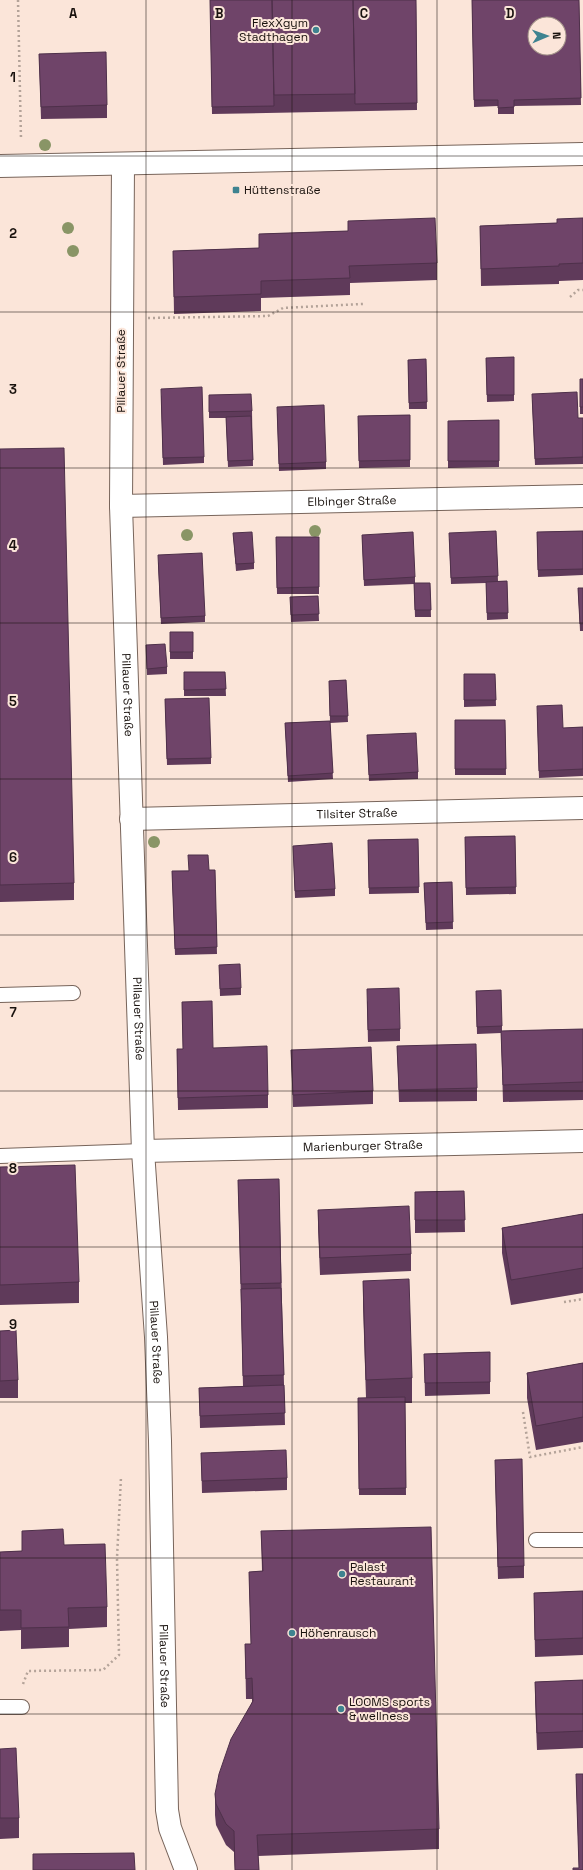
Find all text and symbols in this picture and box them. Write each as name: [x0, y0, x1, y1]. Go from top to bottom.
text: A: [69, 5, 78, 22]
text: B: [215, 5, 224, 22]
text: C: [360, 5, 368, 22]
text: D: [506, 5, 515, 22]
place label: FlexXgym Stadthagen: [239, 15, 308, 45]
north arrow: [527, 16, 567, 56]
marker: FlexXgym Stadthagen: [311, 25, 321, 35]
text: N: [550, 32, 564, 40]
text: 1: [10, 69, 16, 86]
place label: Hüttenstraße: [244, 182, 321, 198]
marker: Hüttenstraße: [231, 185, 241, 195]
text: 2: [9, 225, 17, 242]
street label: Pillauer Straße: [113, 329, 129, 413]
text: 3: [9, 381, 17, 398]
street label: Elbinger Straße: [307, 492, 397, 510]
text: 4: [9, 537, 17, 554]
street label: Pillauer Straße: [118, 653, 137, 737]
text: 5: [9, 693, 17, 710]
street label: Tilsiter Straße: [316, 805, 398, 822]
text: 6: [9, 849, 17, 866]
street label: Pillauer Straße: [129, 977, 148, 1061]
text: 7: [9, 1004, 17, 1021]
street label: Marienburger Straße: [303, 1137, 423, 1155]
text: 8: [9, 1160, 17, 1177]
street label: Pillauer Straße: [145, 1300, 166, 1384]
text: 9: [9, 1316, 17, 1333]
place label: Palast Restaurant: [350, 1559, 414, 1589]
marker: Palast Restaurant: [337, 1569, 347, 1579]
street label: Pillauer Straße: [155, 1624, 173, 1708]
place label: Höhenrausch: [300, 1625, 376, 1641]
marker: Höhenrausch: [287, 1628, 297, 1638]
place label: LOOMS sports & wellness: [349, 1694, 430, 1724]
marker: LOOMS sports & wellness: [336, 1704, 346, 1714]

